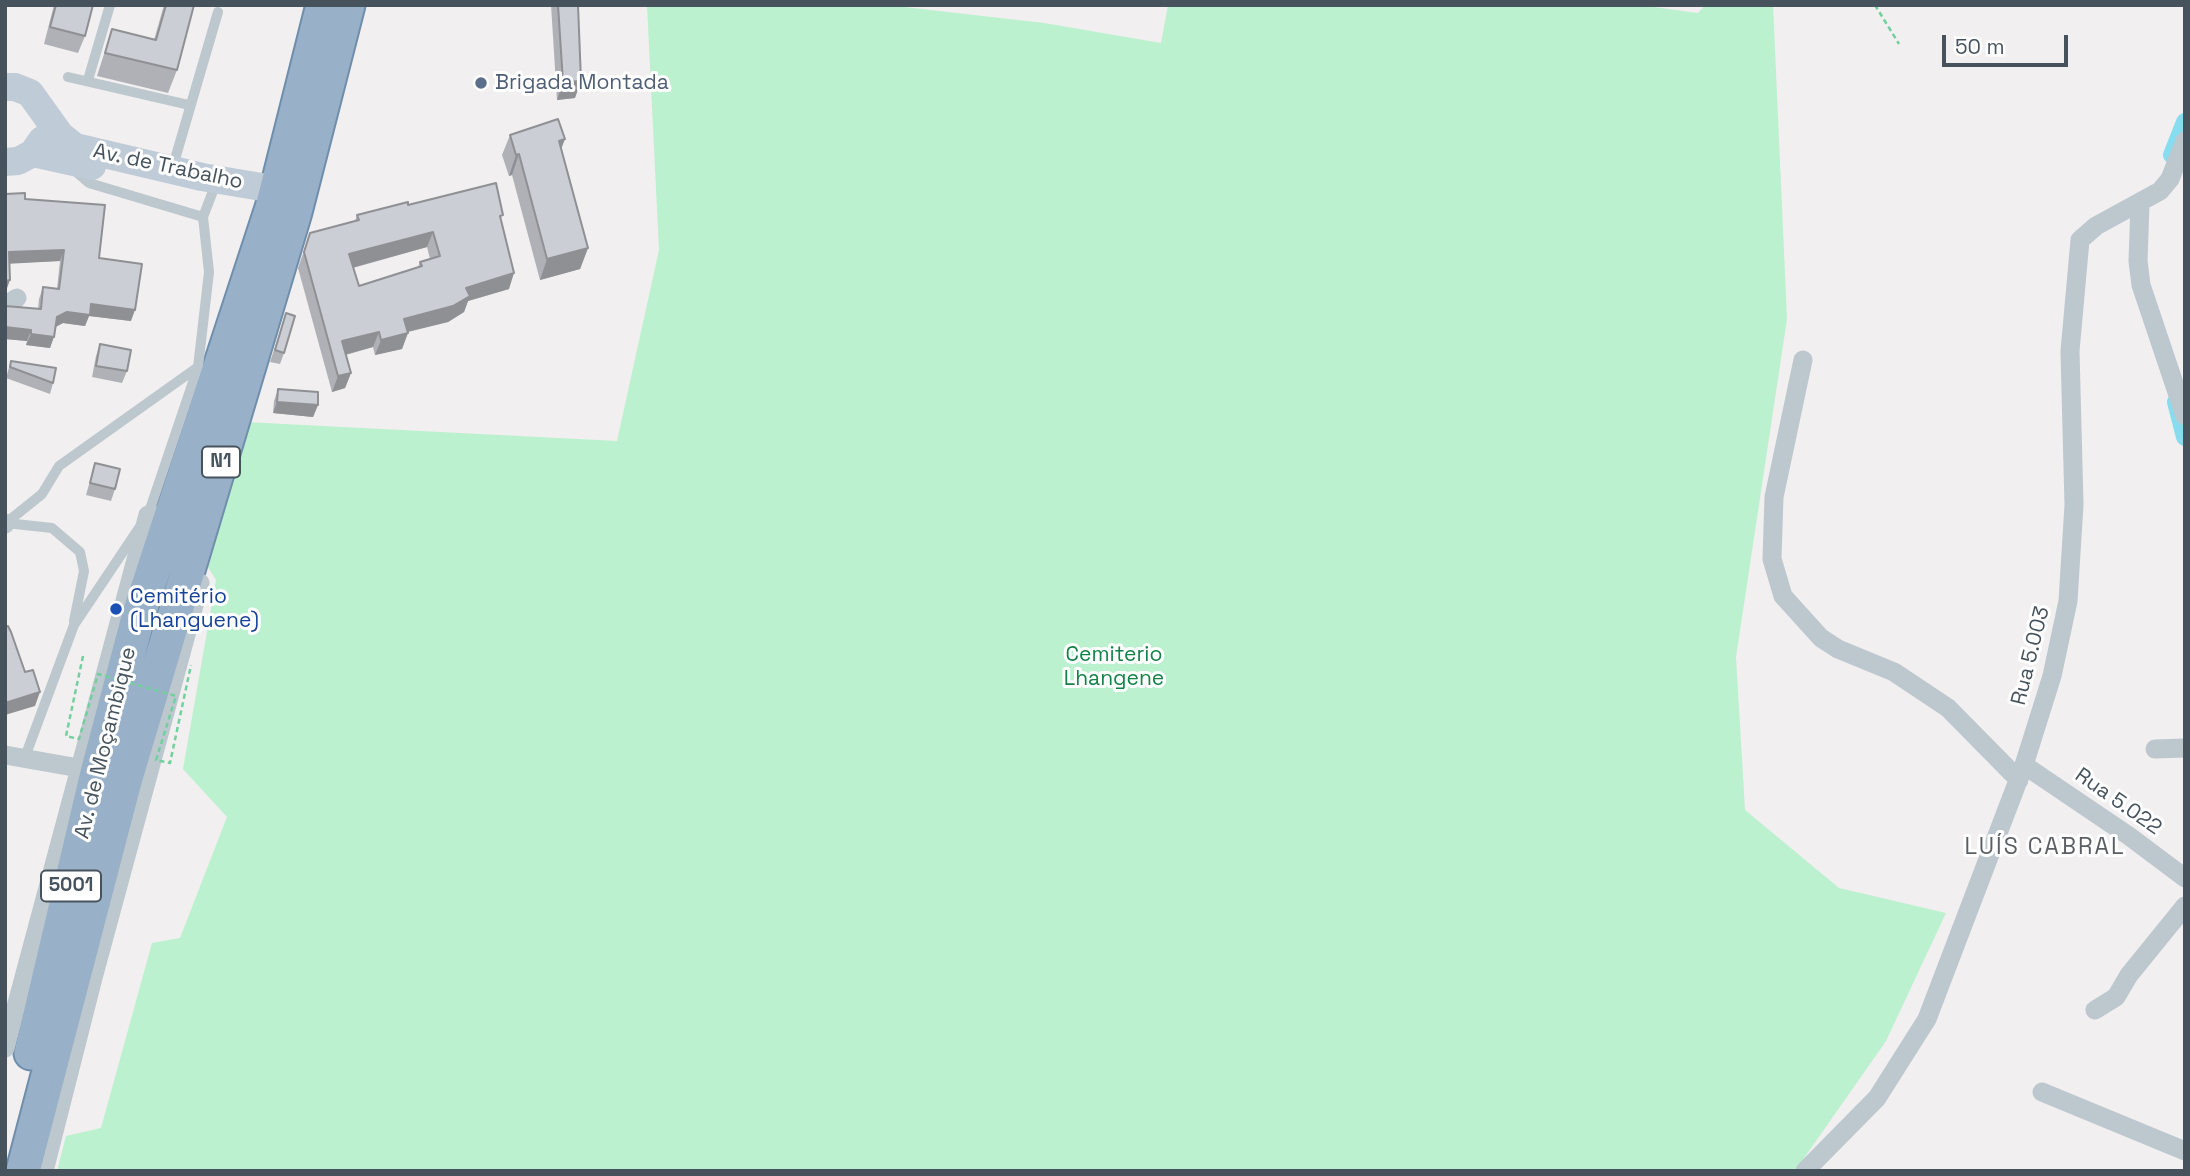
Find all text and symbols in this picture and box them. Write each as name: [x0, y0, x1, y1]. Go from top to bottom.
scale bar: [1945, 21, 2071, 65]
text: 50 m: [1955, 33, 2005, 60]
place label: Brigada Montada: [495, 70, 669, 96]
marker: Brigada Montada: [473, 75, 489, 91]
street label: Av. de Trabalho: [91, 139, 245, 195]
road number: N1: [202, 446, 240, 477]
place label: Cemitério (Lhanguene): [130, 584, 259, 634]
marker: Cemitério (Lhanguene): [108, 601, 124, 617]
street label: Rua 5.003: [2007, 604, 2055, 708]
park label: Cemiterio Lhangene: [1064, 642, 1164, 692]
street label: Av. de Moçambique: [70, 645, 142, 841]
street label: Rua 5.022: [2070, 763, 2166, 841]
district label: LUÍS CABRAL: [1966, 834, 2124, 862]
road number: 5001: [41, 870, 101, 902]

